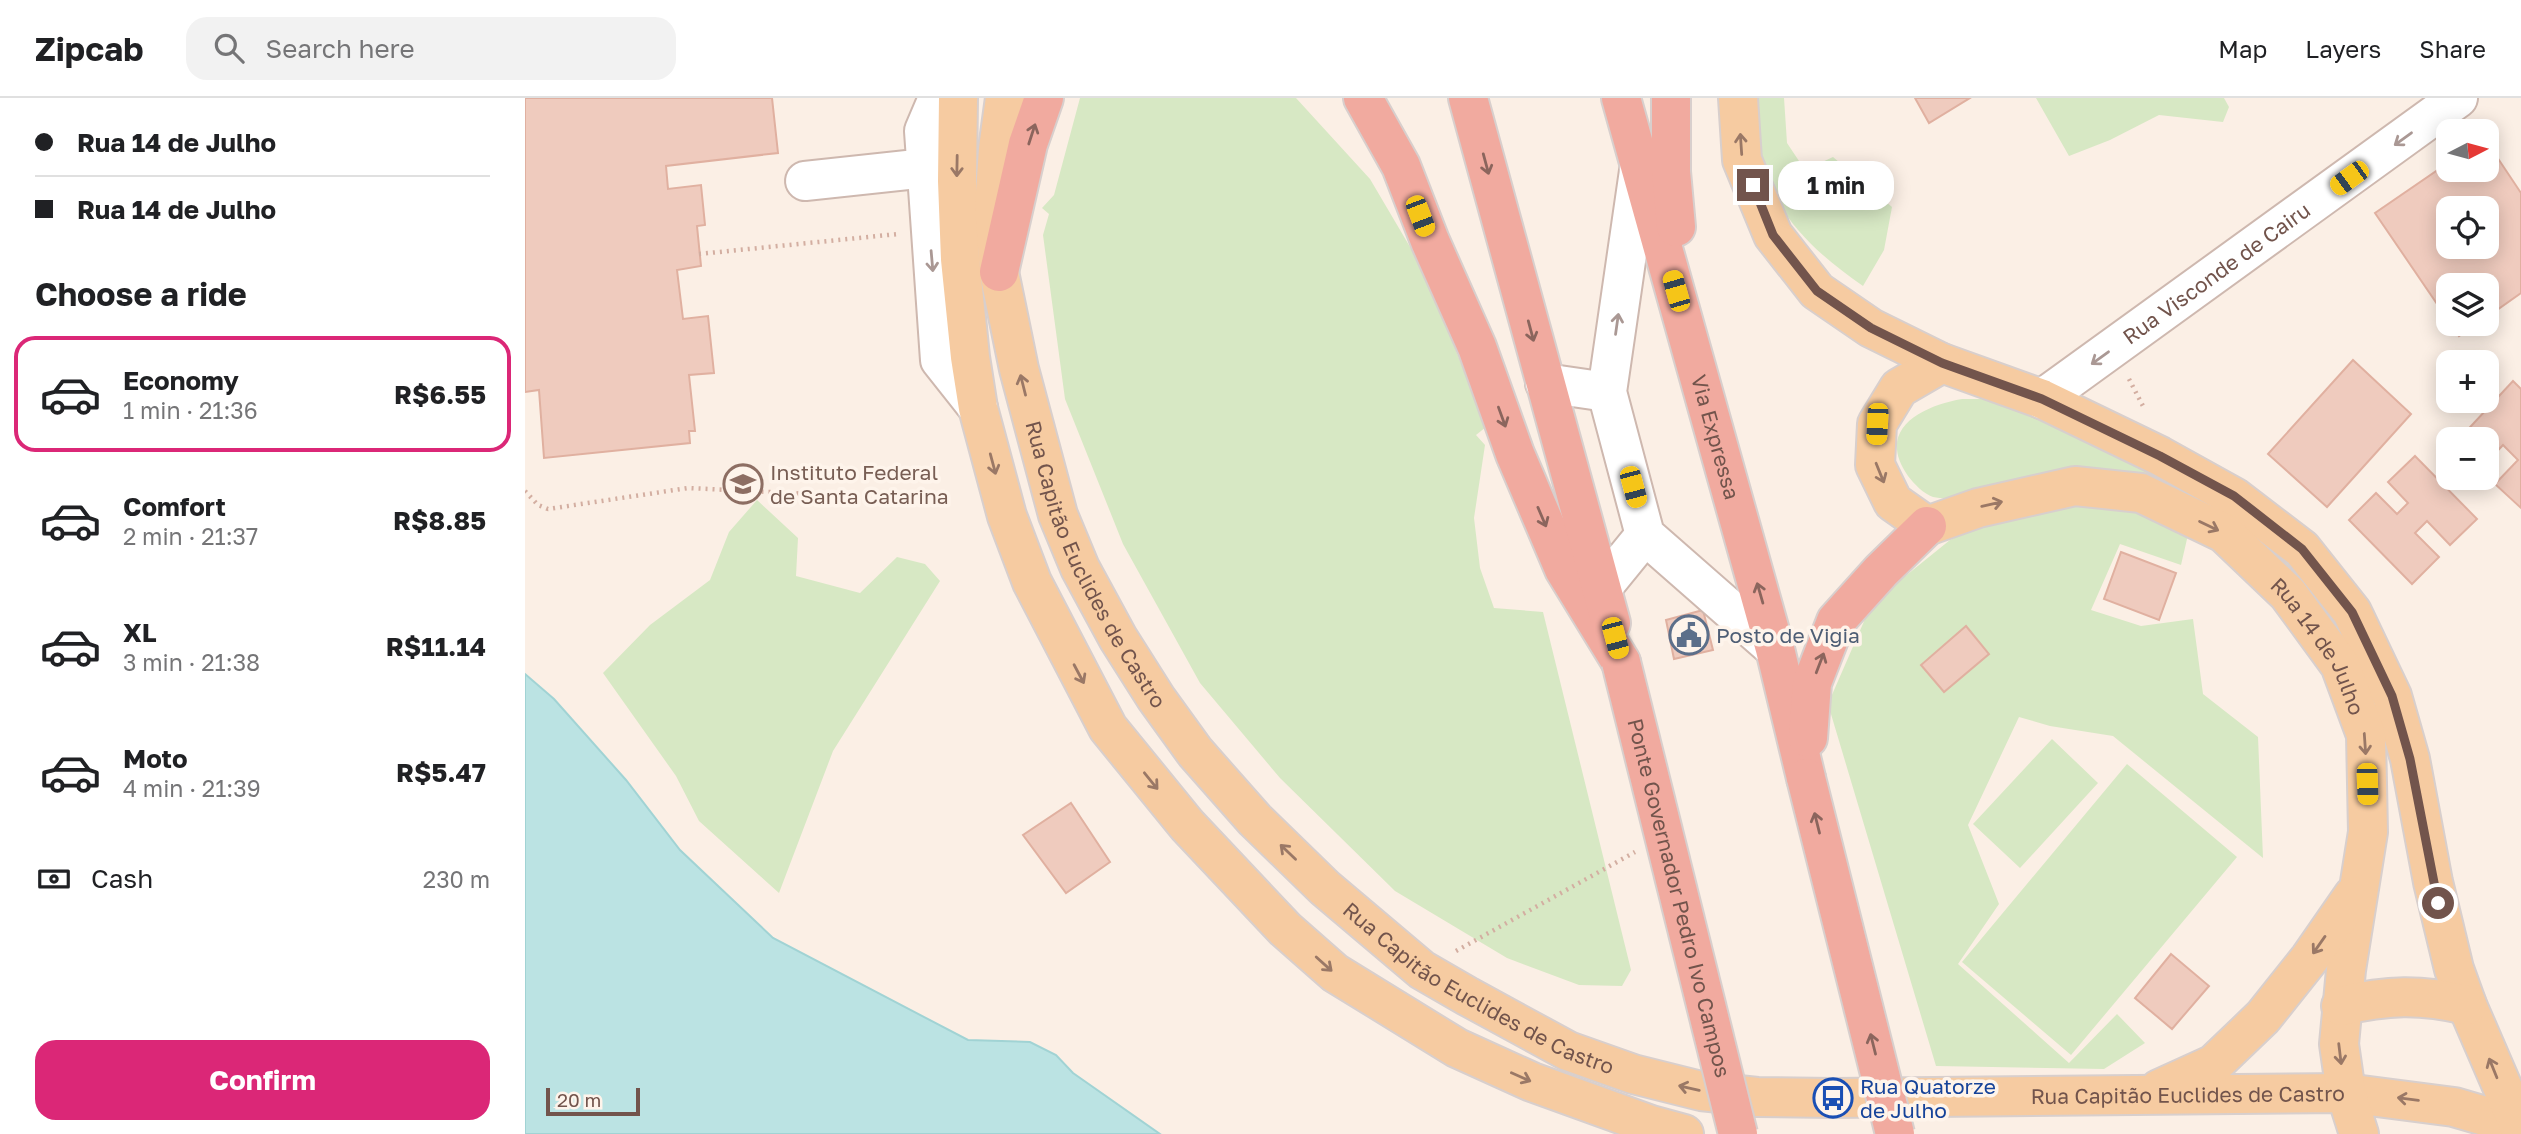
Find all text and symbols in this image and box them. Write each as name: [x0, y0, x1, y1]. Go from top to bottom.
search box: [186, 17, 676, 80]
text: Zipcab: [35, 29, 144, 68]
icon: search: [210, 29, 248, 67]
text: Search here: [266, 33, 415, 64]
text: Map: [2218, 34, 2267, 63]
text: Layers: [2305, 34, 2381, 63]
text: Share: [2419, 34, 2486, 63]
north arrow: [2436, 119, 2499, 182]
map controls: [2436, 119, 2499, 490]
one-way arrow: [1026, 123, 1039, 145]
text: Rua 14 de Julho: [77, 127, 276, 158]
one-way arrow: [2394, 131, 2413, 146]
one-way arrow: [1734, 133, 1747, 156]
one-way arrow: [1480, 152, 1493, 175]
one-way arrow: [950, 154, 964, 177]
car: [2326, 157, 2373, 199]
callout: 1 min: [1777, 160, 1893, 210]
route end: [1737, 169, 1769, 201]
text: 1 min: [1807, 171, 1865, 199]
car: [1403, 193, 1438, 239]
text: Rua 14 de Julho: [77, 194, 276, 225]
street label: Rua Visconde de Cairu: [2117, 196, 2315, 349]
button: locate: [2436, 196, 2499, 259]
one-way arrow: [926, 249, 939, 272]
car: [1661, 268, 1692, 314]
button: layers: [2436, 273, 2499, 336]
text: Choose a ride: [35, 275, 247, 313]
one-way arrow: [1611, 314, 1624, 336]
one-way arrow: [1525, 319, 1538, 341]
one-way arrow: [2090, 350, 2109, 365]
button: +: [2436, 350, 2499, 413]
icon: car: [39, 363, 102, 426]
text: Economy: [123, 365, 239, 396]
street label: Via Expressa: [1686, 372, 1746, 502]
one-way arrow: [1016, 374, 1029, 397]
text: R$6.55: [394, 379, 486, 410]
text: 1 min · 21:36: [123, 396, 258, 424]
car: [1866, 402, 1889, 446]
one-way arrow: [1496, 406, 1509, 428]
street label: Rua Capitão Euclides de Castro: [1020, 418, 1172, 713]
button: −: [2436, 427, 2499, 490]
one-way arrow: [987, 452, 1000, 475]
place label: Instituto Federal de Santa Catarina: [770, 459, 949, 509]
one-way arrow: [1874, 461, 1887, 483]
school or university icon: Instituto Federal de Santa Catarina: [722, 463, 764, 505]
car: [1618, 464, 1649, 510]
icon: car: [39, 489, 102, 552]
text: Comfort: [123, 491, 226, 522]
one-way arrow: [1980, 497, 2003, 511]
text: R$8.85: [393, 505, 486, 536]
one-way arrow: [1536, 506, 1549, 527]
one-way arrow: [2198, 519, 2219, 533]
text: 2 min · 21:37: [123, 522, 258, 550]
street label: Rua 14 de Julho: [2265, 572, 2370, 719]
one-way arrow: [1753, 583, 1766, 605]
public building icon: Posto de Vigia: [1668, 614, 1710, 656]
icon: car: [39, 615, 102, 678]
car: [1600, 615, 1631, 661]
text: XL: [123, 617, 157, 648]
place label: Posto de Vigia: [1716, 622, 1860, 648]
text: R$11.14: [386, 631, 486, 662]
text: 3 min · 21:38: [123, 648, 260, 676]
one-way arrow: [1814, 652, 1827, 674]
one-way arrow: [1073, 663, 1087, 683]
street label: Ponte Governador Pedro Ivo Campos: [1622, 716, 1736, 1080]
one-way arrow: [2359, 732, 2372, 755]
icon: car: [39, 741, 102, 804]
text: Moto: [123, 743, 188, 774]
text: R$5.47: [396, 757, 486, 788]
car: [2356, 763, 2379, 805]
one-way arrow: [1144, 772, 1159, 790]
text: 4 min · 21:39: [123, 774, 261, 802]
one-way arrow: [1810, 813, 1823, 835]
one-way arrow: [1280, 843, 1297, 860]
icon: cash: [35, 860, 73, 898]
text: Cash: [91, 863, 153, 894]
text: 230 m: [423, 865, 490, 893]
route start: [2422, 887, 2454, 919]
street label: Rua Capitão Euclides de Castro: [1338, 896, 1618, 1079]
one-way arrow: [2312, 935, 2326, 954]
one-way arrow: [1315, 956, 1333, 972]
one-way arrow: [1866, 1033, 1879, 1056]
button: Confirm: [35, 1040, 490, 1120]
one-way arrow: [2334, 1042, 2347, 1065]
one-way arrow: [2486, 1058, 2499, 1079]
one-way arrow: [1510, 1071, 1531, 1084]
place label: Rua Quatorze de Julho: [1860, 1073, 1996, 1123]
bus stop icon: Rua Quatorze de Julho: [1812, 1077, 1854, 1119]
street label: Rua Capitão Euclides de Castro: [2031, 1080, 2345, 1109]
one-way arrow: [1678, 1081, 1701, 1094]
scale bar: [546, 1085, 641, 1117]
text: 20 m: [557, 1088, 601, 1111]
one-way arrow: [2398, 1093, 2420, 1106]

